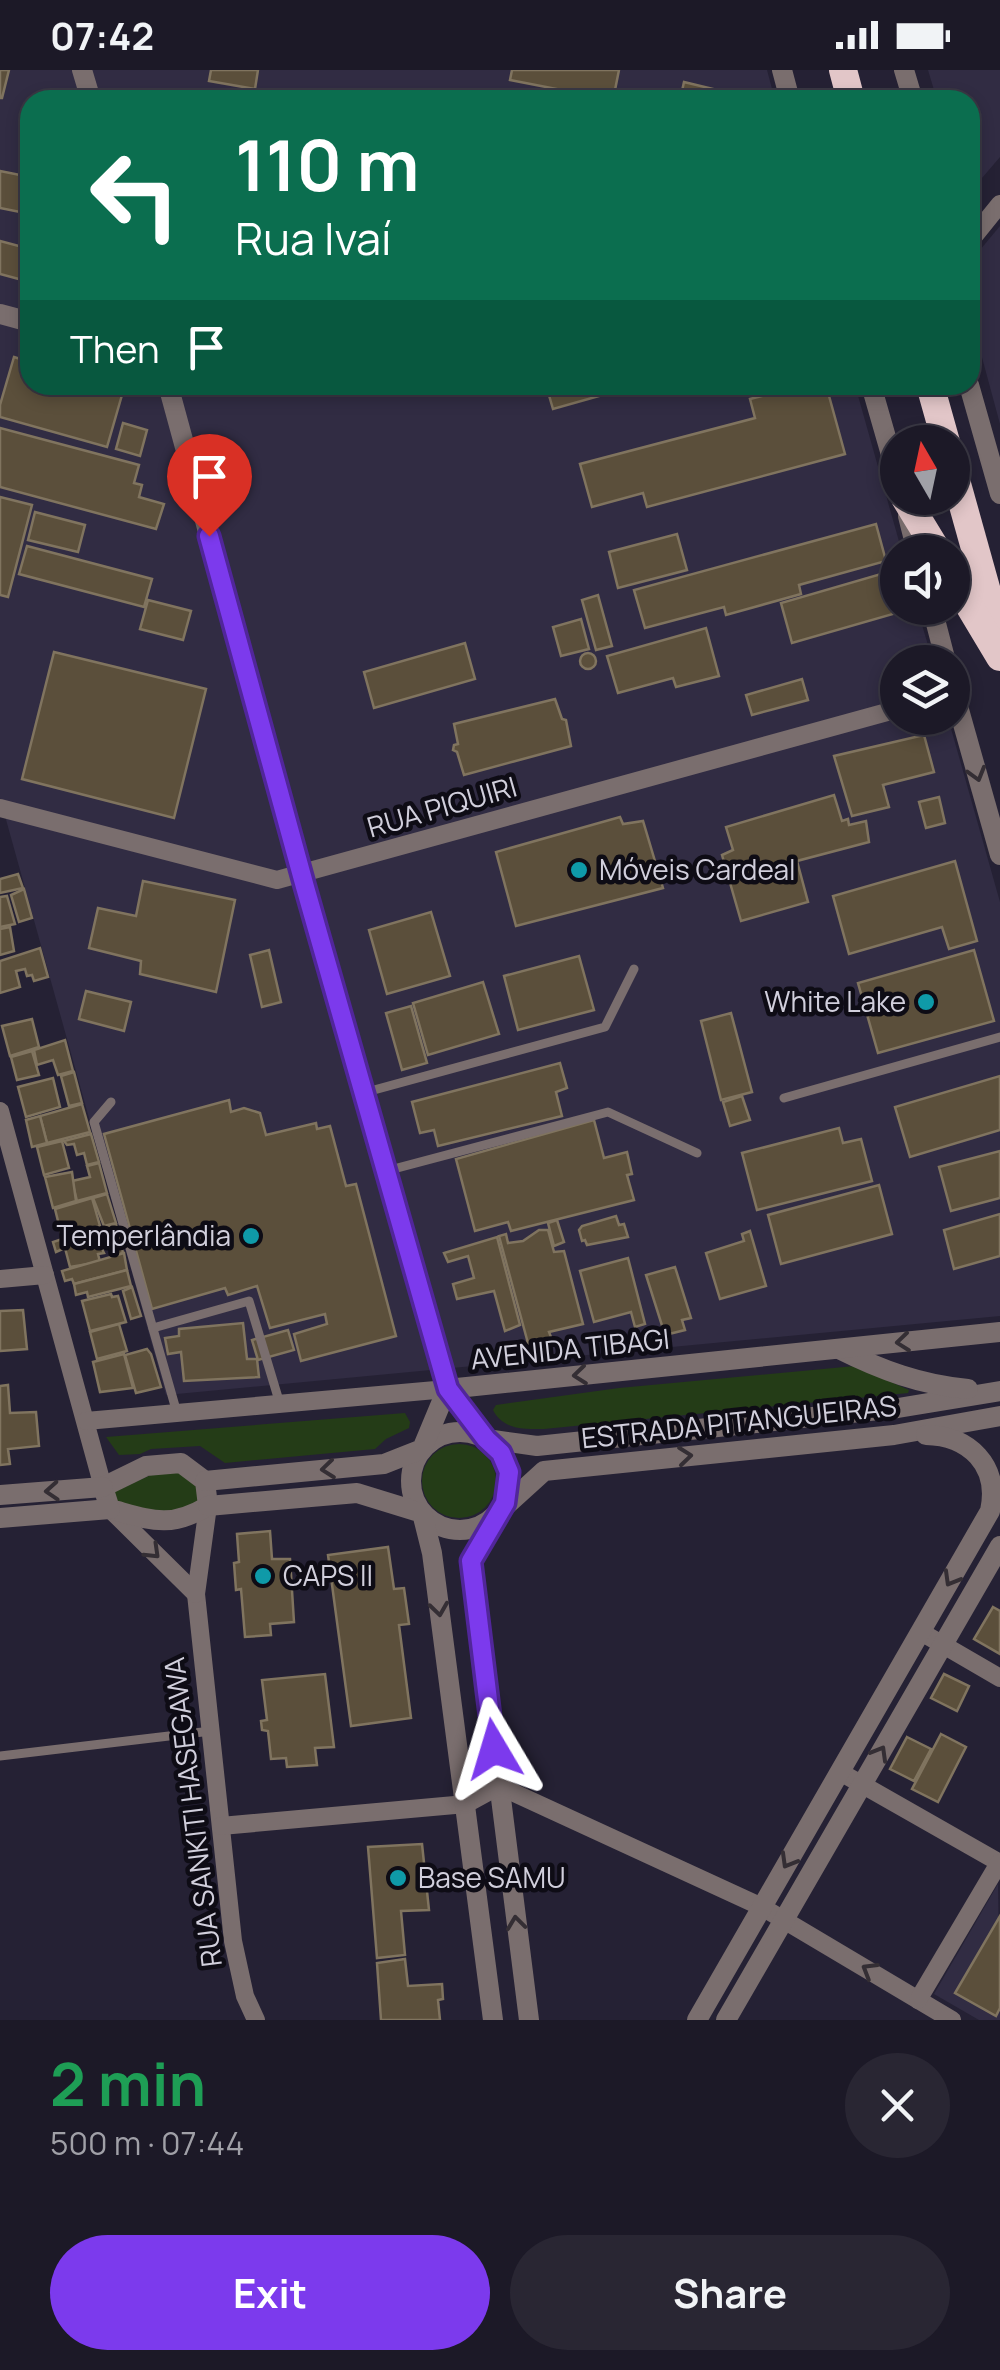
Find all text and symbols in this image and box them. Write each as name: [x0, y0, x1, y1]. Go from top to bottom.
text: 07:42: [50, 9, 154, 61]
text: 110 m: [235, 116, 419, 212]
icon: left: [70, 130, 200, 260]
text: Rua Ivaí: [235, 207, 392, 269]
icon: arrive: [179, 320, 234, 375]
text: Then: [70, 322, 159, 374]
north arrow: [880, 425, 970, 515]
map controls: [880, 425, 970, 735]
pin: [167, 434, 252, 537]
icon: arrive: [182, 449, 237, 504]
button: sound: [880, 535, 970, 625]
button: layers: [880, 645, 970, 735]
one-way arrow: [966, 765, 987, 782]
street label: RUA PIQUIRI: [363, 767, 521, 846]
place label: Móveis Cardeal: [599, 850, 796, 888]
marker: Móveis Cardeal: [568, 859, 590, 881]
place label: White Lake: [764, 982, 906, 1020]
marker: White Lake: [915, 991, 937, 1013]
place label: Temperlândia: [57, 1216, 231, 1254]
marker: Temperlândia: [240, 1225, 262, 1247]
street label: AVENIDA TIBAGI: [469, 1319, 671, 1377]
one-way arrow: [895, 1331, 911, 1352]
one-way arrow: [571, 1364, 587, 1385]
street label: ESTRADA PITANGUEIRAS: [579, 1386, 898, 1456]
one-way arrow: [678, 1446, 694, 1467]
one-way arrow: [319, 1458, 335, 1480]
one-way arrow: [43, 1480, 59, 1501]
one-way arrow: [141, 1540, 159, 1558]
place label: CAPS II: [283, 1556, 373, 1594]
marker: CAPS II: [252, 1565, 274, 1587]
one-way arrow: [944, 1569, 963, 1587]
one-way arrow: [428, 1601, 449, 1617]
street label: RUA SANKITI HASEGAWA: [154, 1655, 230, 1969]
position arrow: [442, 1697, 546, 1801]
one-way arrow: [867, 1746, 887, 1764]
one-way arrow: [781, 1850, 801, 1868]
place label: Base SAMU: [418, 1858, 566, 1896]
marker: Base SAMU: [387, 1867, 409, 1889]
one-way arrow: [507, 1915, 528, 1932]
one-way arrow: [862, 1963, 880, 1982]
text: 2 min: [50, 2042, 206, 2124]
button: close: [845, 2053, 950, 2158]
text: 500 m · 07:44: [50, 2121, 244, 2165]
button: Exit: [50, 2235, 490, 2350]
button: Share: [510, 2235, 950, 2350]

